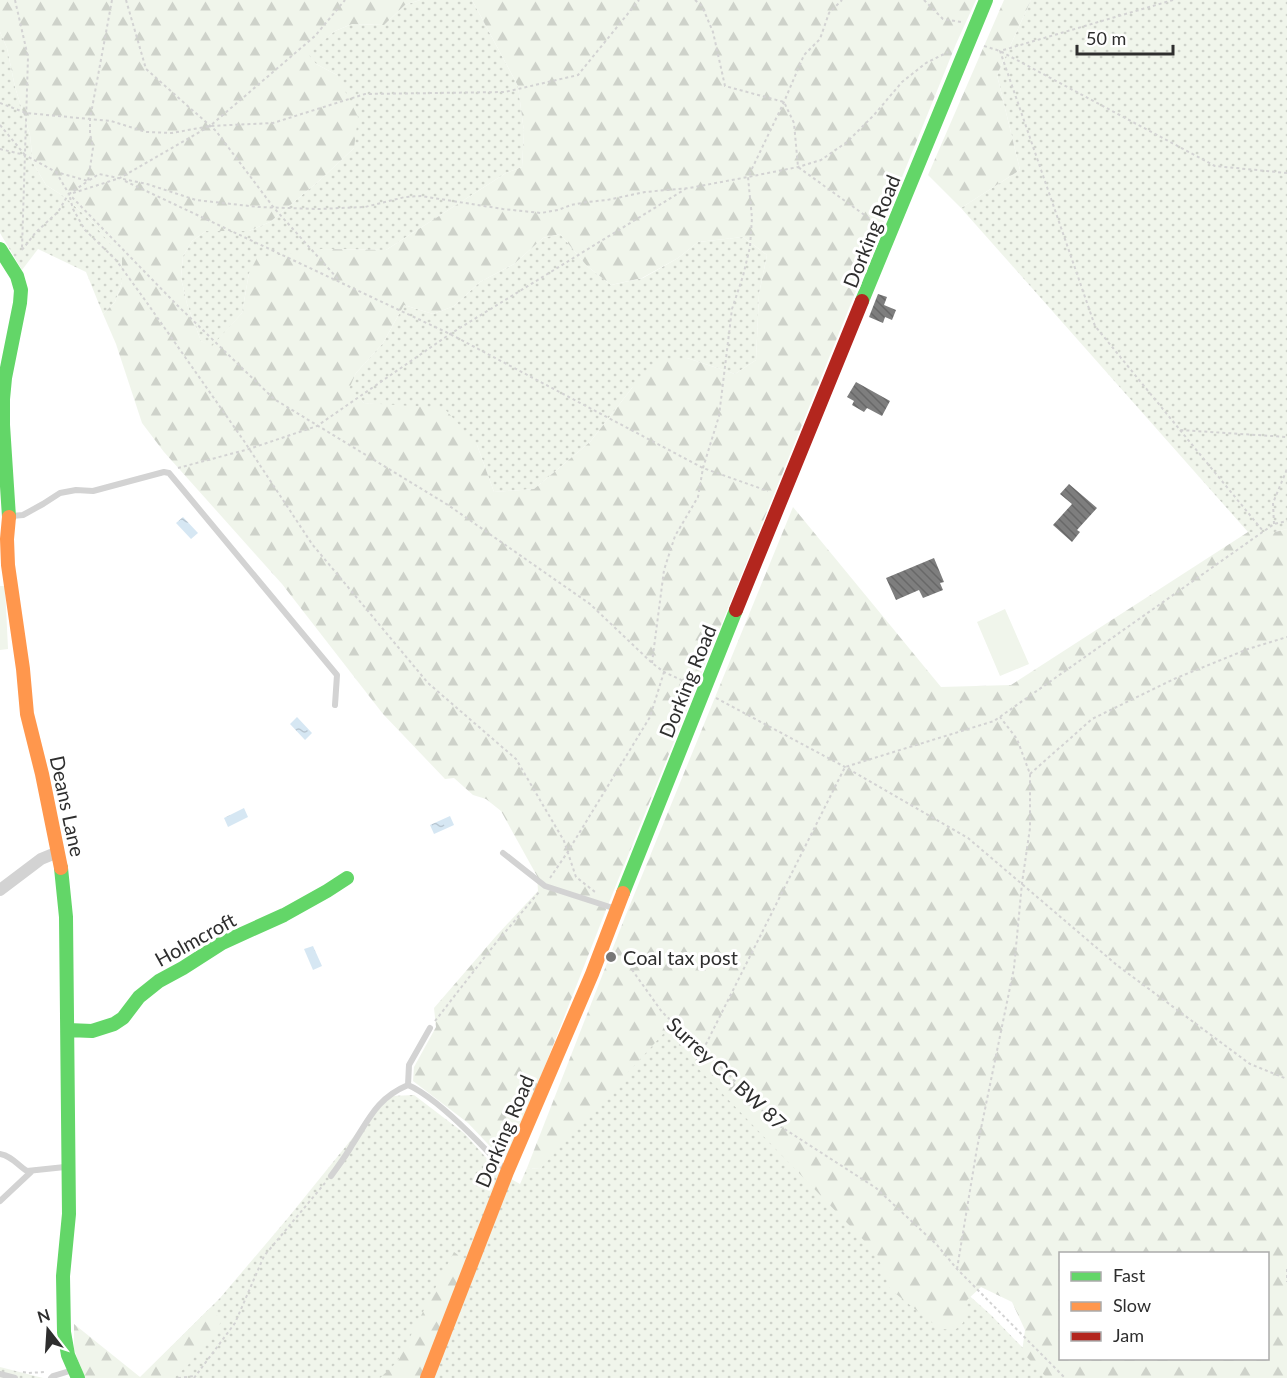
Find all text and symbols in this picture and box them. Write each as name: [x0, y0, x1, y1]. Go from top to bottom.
scale bar: [1077, 18, 1173, 56]
text: 50 m: [1086, 27, 1126, 49]
street label: Dorking Road: [837, 171, 905, 291]
street label: Dorking Road: [653, 621, 721, 741]
street label: Deans Lane: [46, 753, 90, 859]
street label: Holmcroft: [150, 907, 240, 971]
place label: Coal tax post: [623, 945, 738, 969]
marker: Coal tax post: [604, 950, 618, 964]
street label: Surrey CC BW 87: [662, 1012, 792, 1134]
street label: Dorking Road: [470, 1071, 538, 1191]
legend: [1059, 1252, 1269, 1360]
text: Fast: [1113, 1264, 1146, 1286]
text: Slow: [1113, 1294, 1151, 1316]
north arrow: [18, 1300, 78, 1360]
text: N: [35, 1304, 52, 1326]
text: Jam: [1113, 1324, 1144, 1346]

